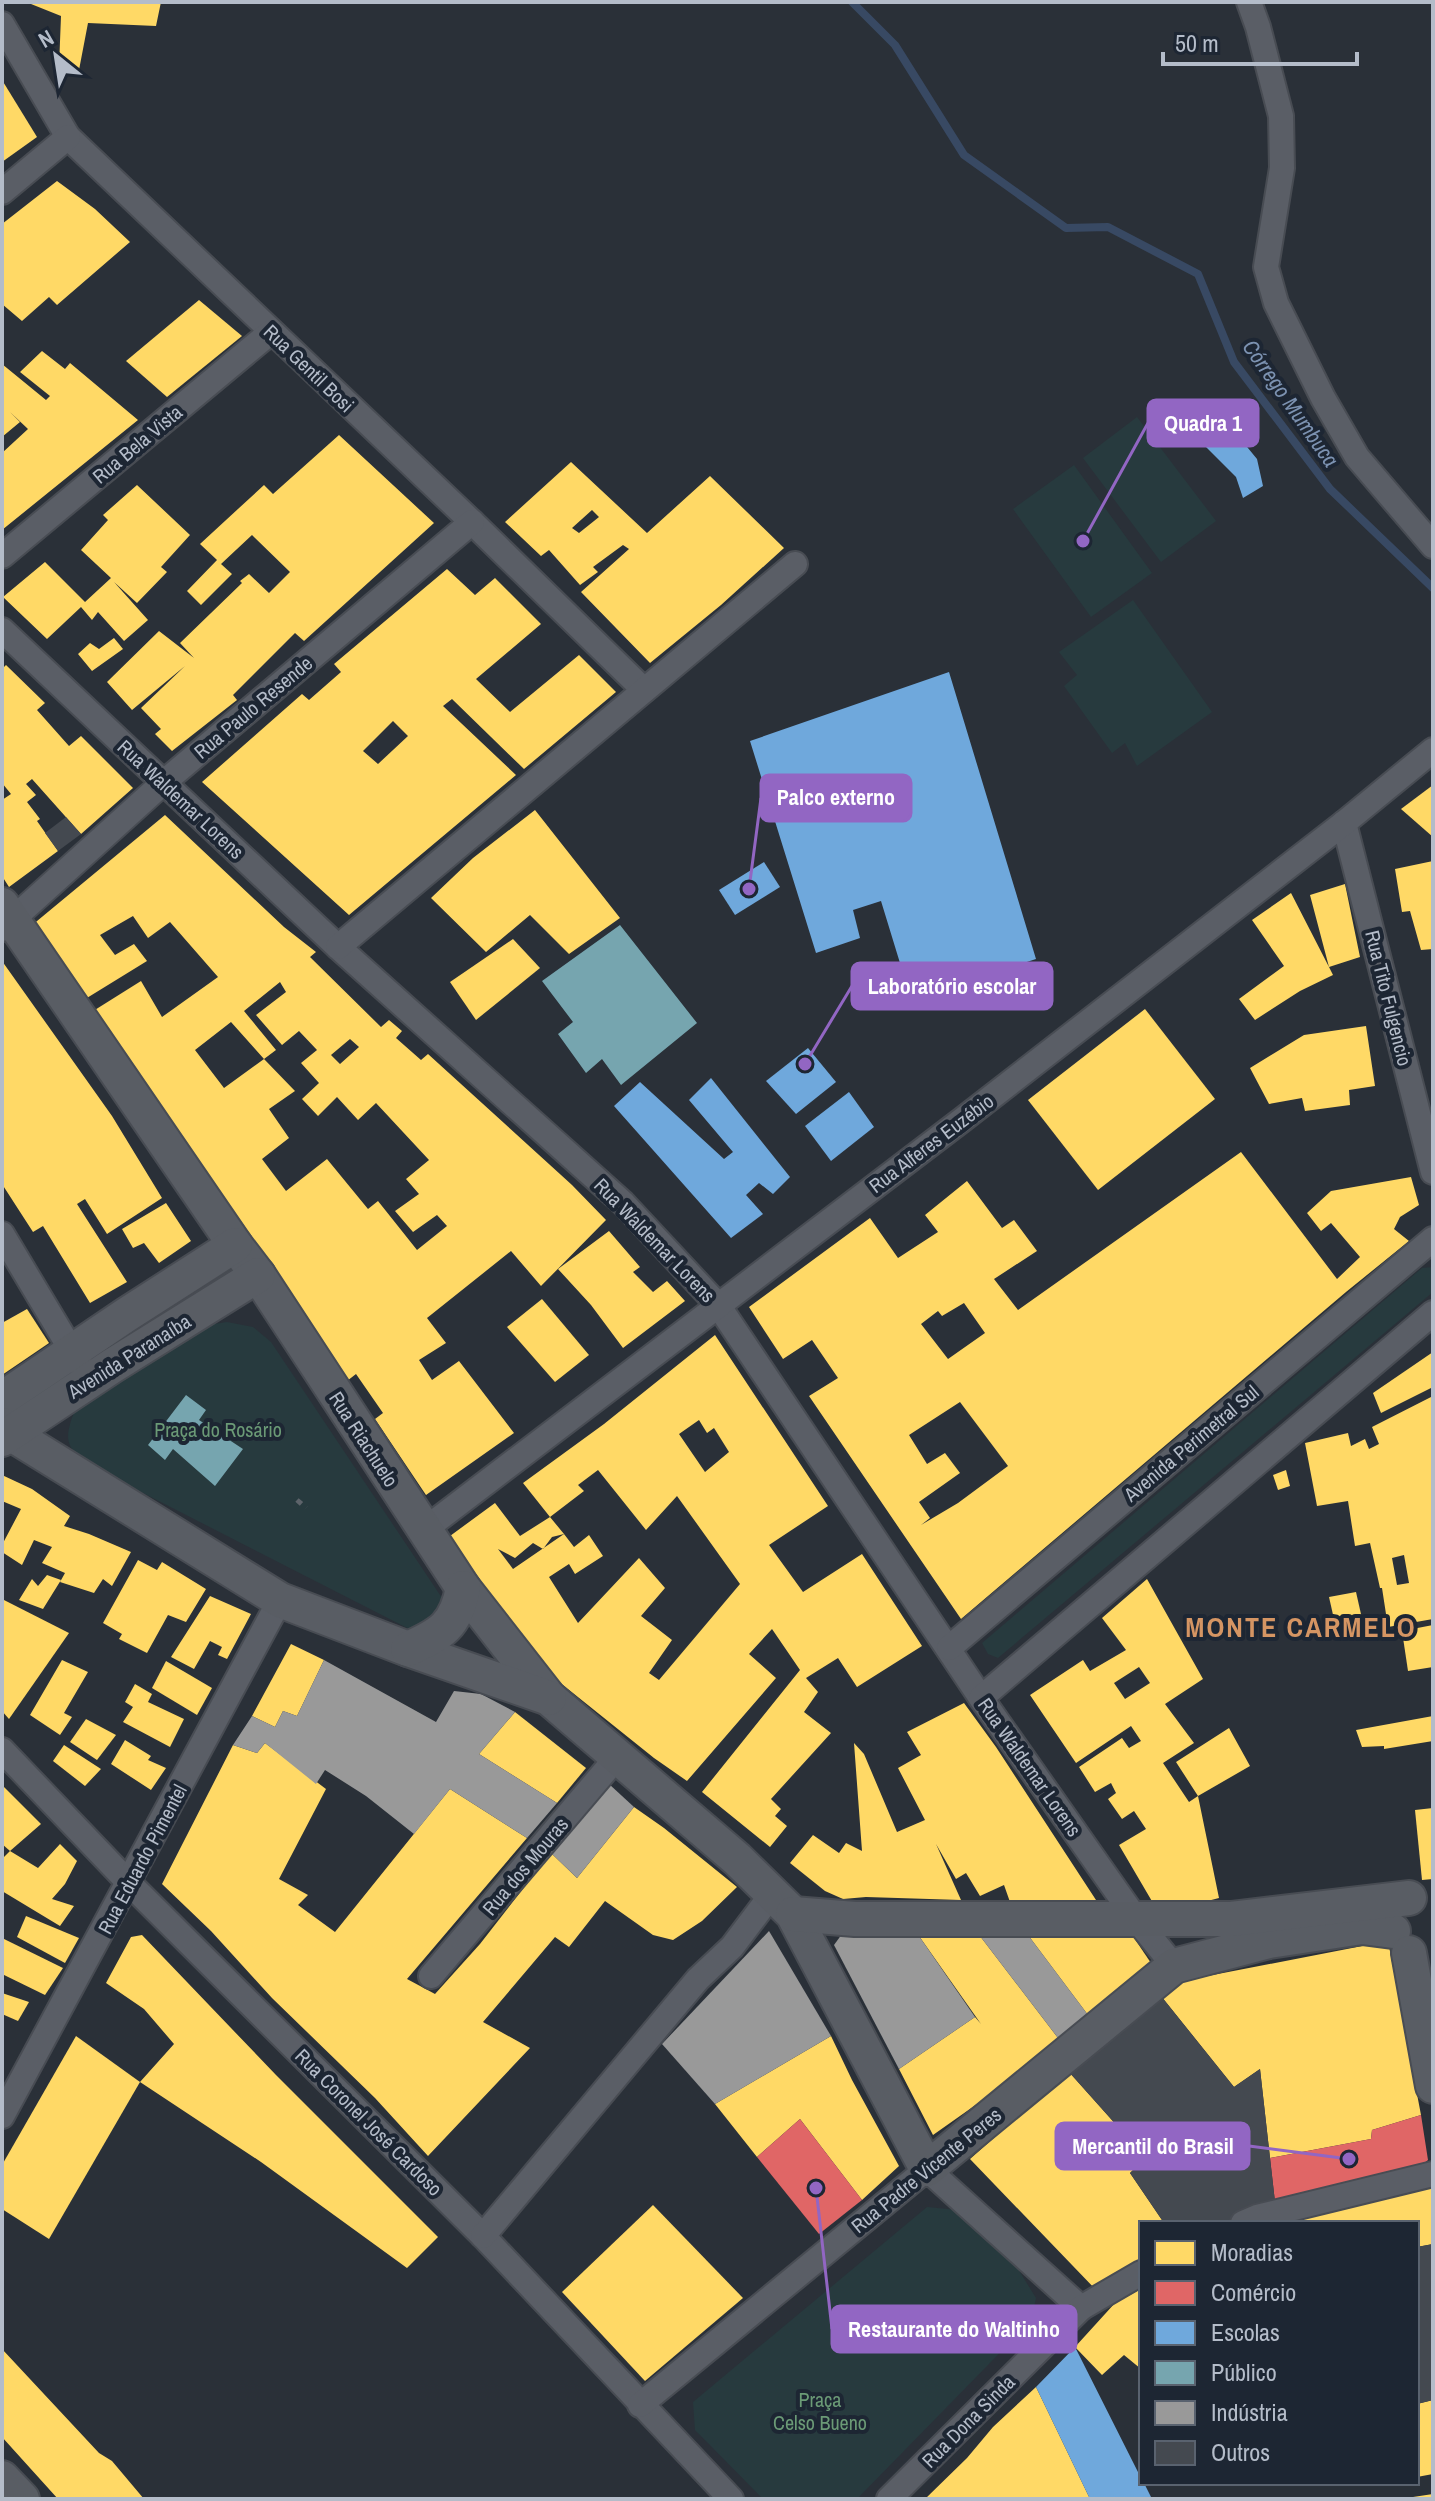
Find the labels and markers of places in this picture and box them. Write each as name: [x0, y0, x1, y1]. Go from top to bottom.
callout: Quadra 1: [1148, 400, 1258, 446]
callout: Palco externo: [761, 775, 911, 821]
callout: Laboratório escolar: [852, 963, 1052, 1009]
callout: Mercantil do Brasil: [1056, 2123, 1249, 2169]
callout: Restaurante do Waltinho: [832, 2306, 1076, 2352]

